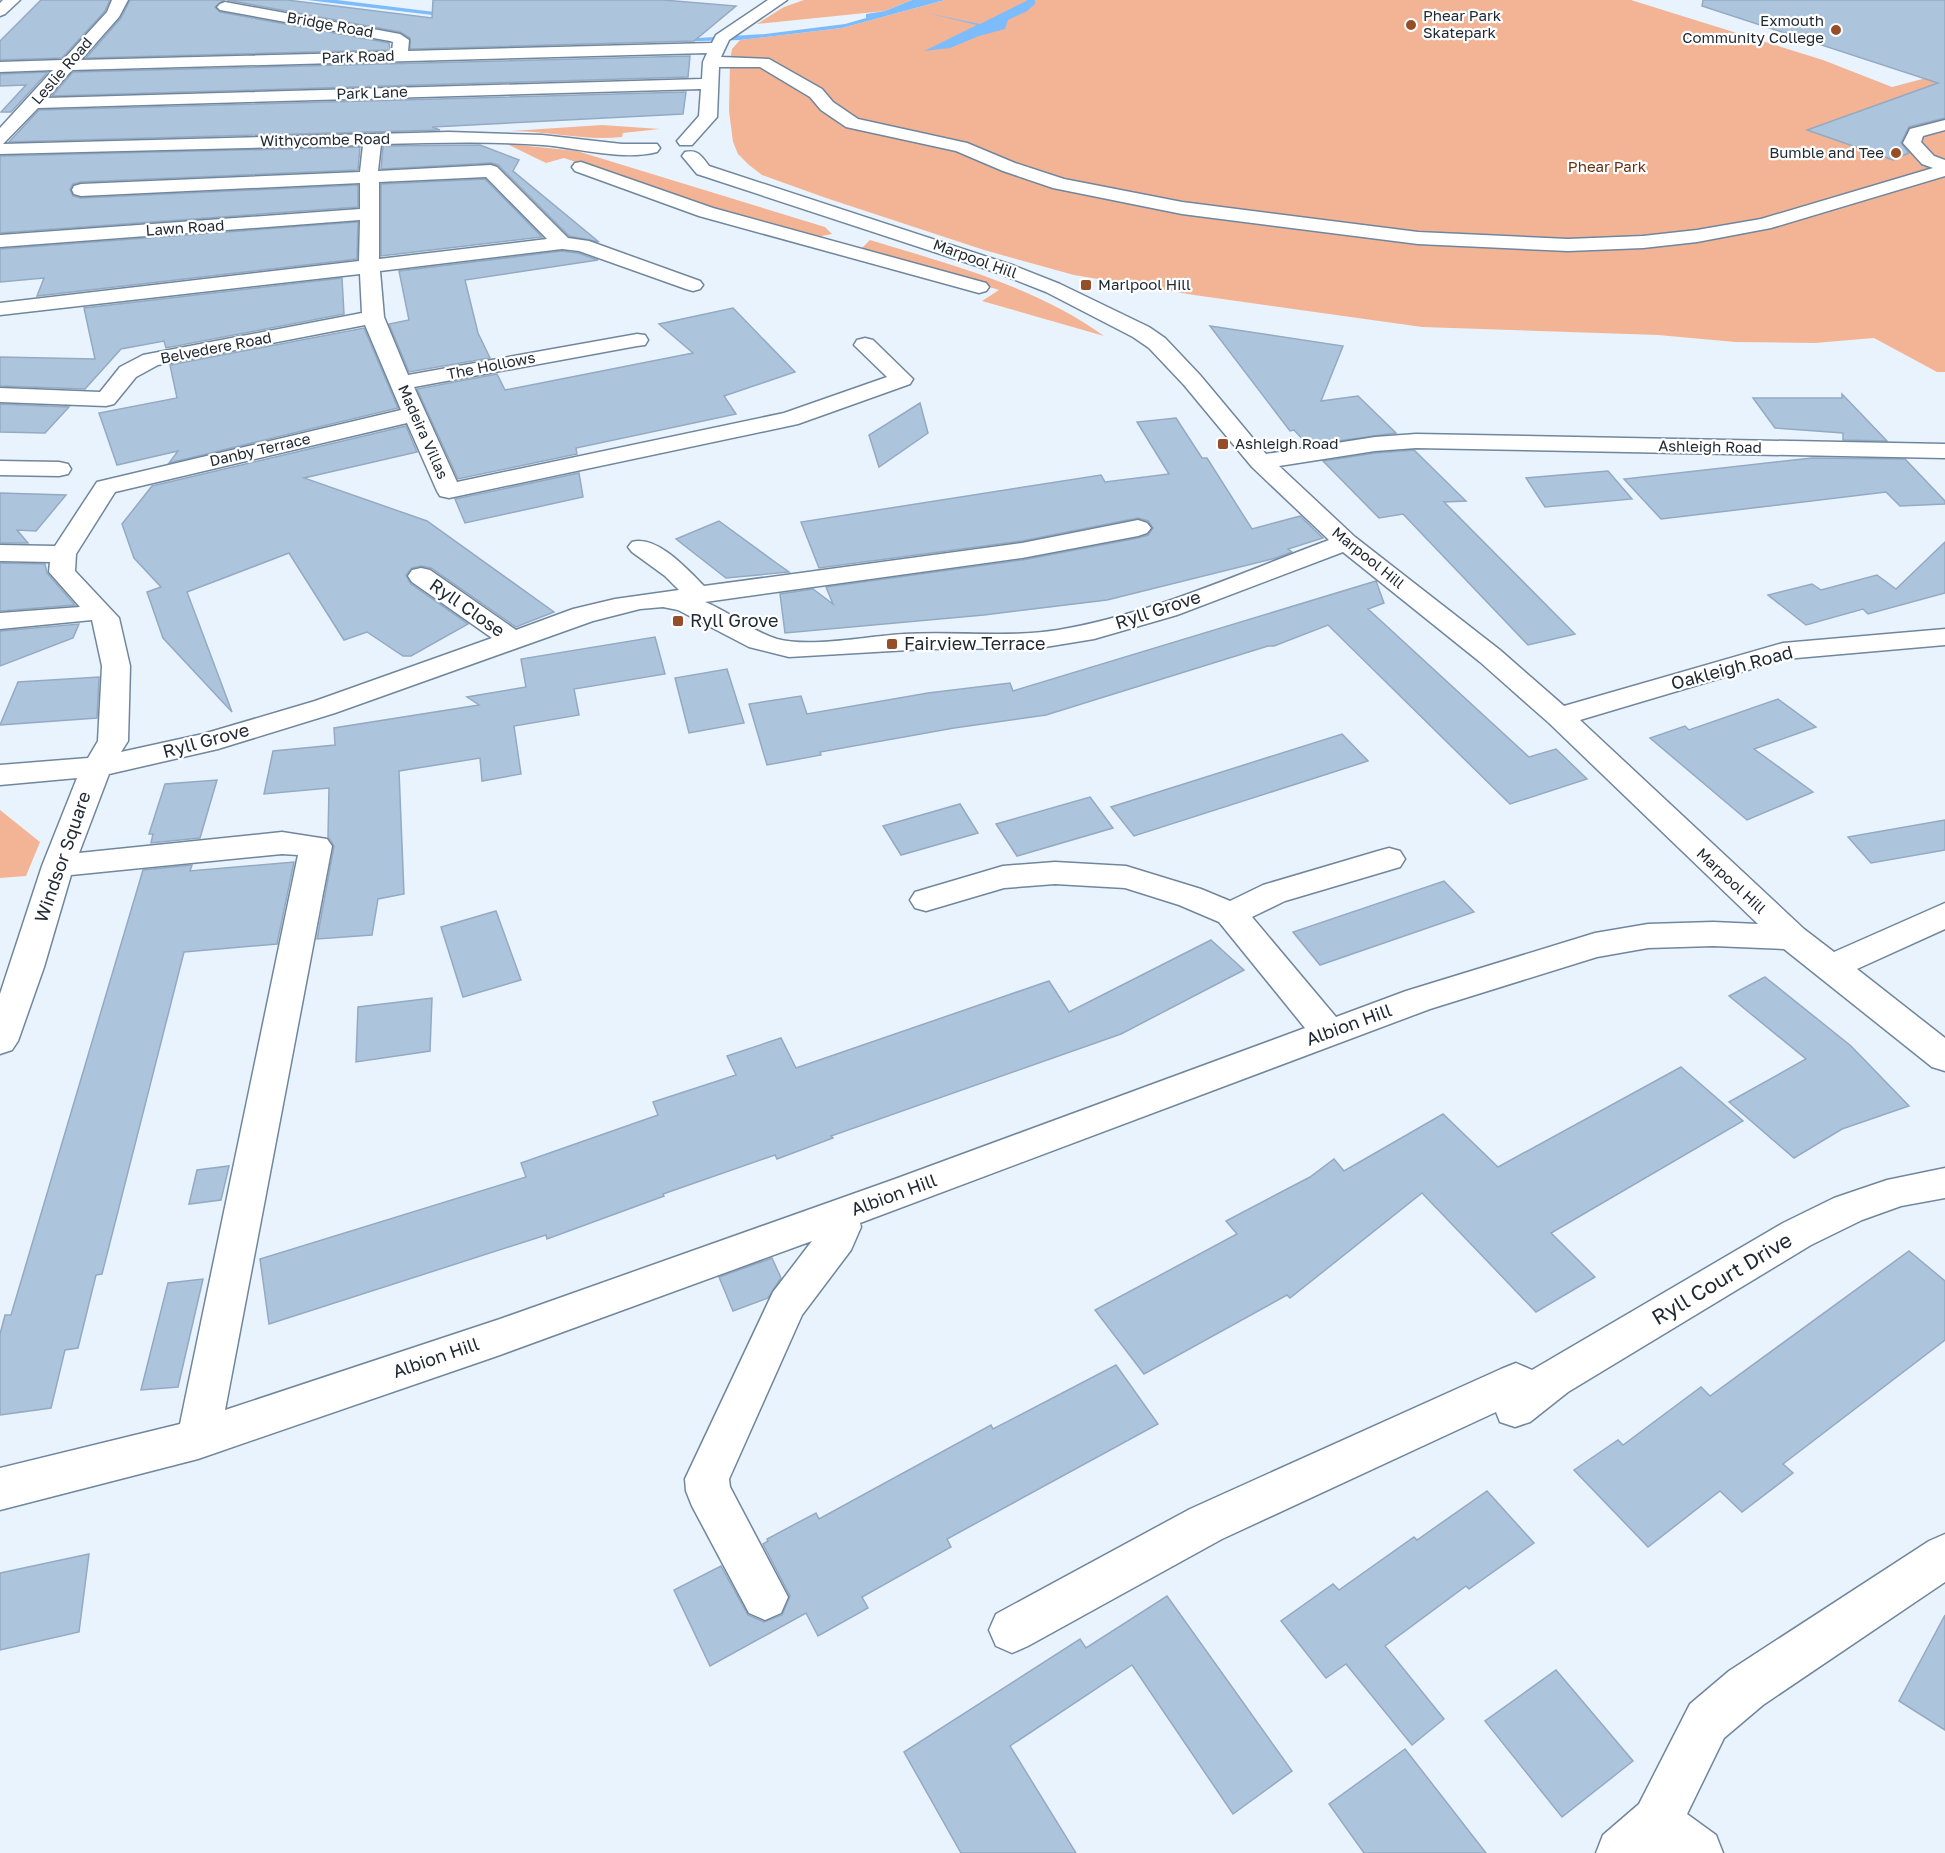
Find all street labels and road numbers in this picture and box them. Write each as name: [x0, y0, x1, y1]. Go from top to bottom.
street label: Bridge Road: [285, 8, 375, 40]
street label: Leslie Road: [27, 33, 95, 108]
street label: Park Road: [321, 46, 395, 66]
street label: Park Lane: [336, 82, 408, 102]
street label: Withycombe Road: [260, 129, 390, 149]
street label: Lawn Road: [145, 215, 225, 239]
street label: Marpool Hill: [931, 235, 1020, 282]
street label: Belvedere Road: [159, 327, 273, 367]
street label: The Hollows: [445, 348, 537, 382]
street label: Madeira Villas: [395, 382, 453, 482]
street label: Danby Terrace: [208, 429, 312, 469]
street label: Ashleigh Road: [1658, 436, 1762, 456]
street label: Marpool Hill: [1329, 523, 1409, 592]
street label: Ryll Close: [426, 573, 509, 641]
street label: Ryll Grove: [1112, 585, 1203, 633]
street label: Oakleigh Road: [1668, 640, 1795, 694]
street label: Ryll Grove: [160, 718, 251, 762]
street label: Windsor Square: [29, 788, 95, 925]
street label: Marpool Hill: [1693, 844, 1770, 917]
street label: Albion Hill: [1303, 998, 1395, 1050]
street label: Albion Hill: [848, 1168, 940, 1220]
street label: Ryll Court Drive: [1647, 1226, 1796, 1330]
street label: Albion Hill: [390, 1332, 482, 1382]

